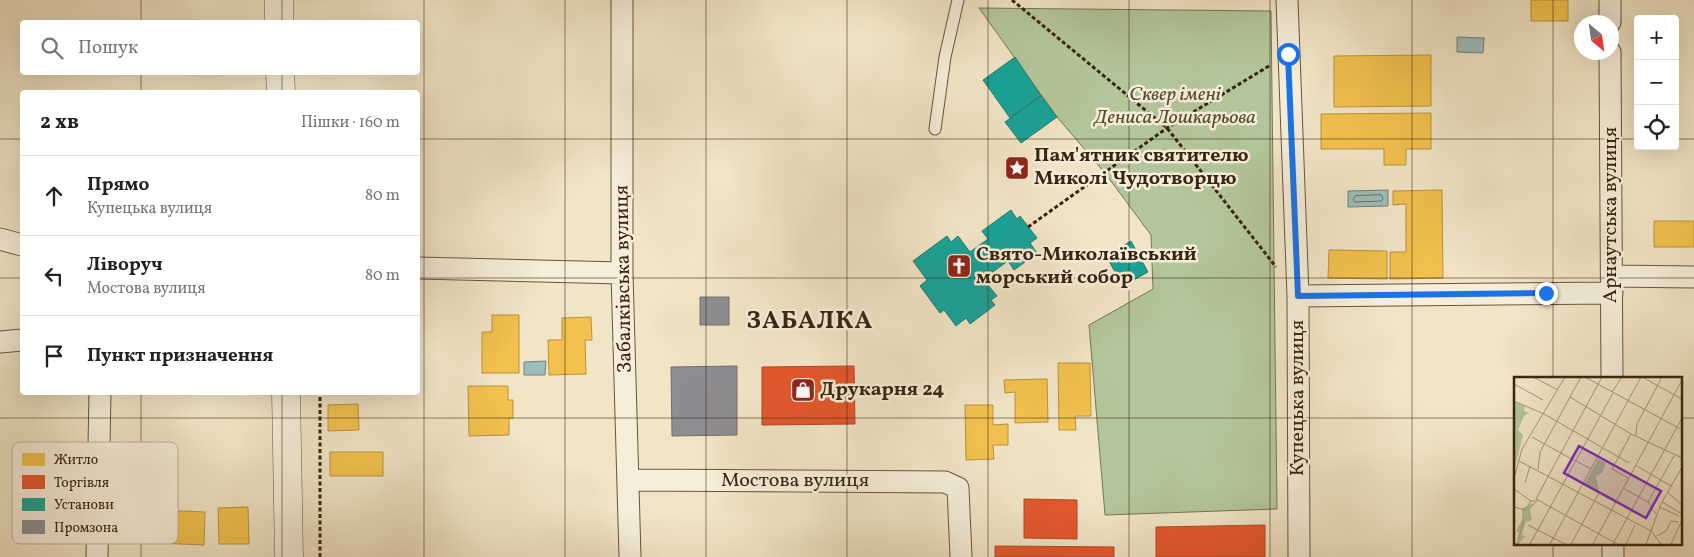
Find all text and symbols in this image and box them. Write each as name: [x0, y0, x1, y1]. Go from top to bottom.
north arrow: [1574, 15, 1619, 60]
map controls: [1634, 15, 1679, 150]
button: +: [1634, 15, 1679, 60]
search box: [20, 20, 420, 75]
icon: search: [38, 34, 66, 62]
text: Пошук: [78, 35, 138, 61]
route start: [1277, 43, 1300, 66]
button: −: [1634, 60, 1679, 105]
park label: Сквер імені Дениса Лошкарьова: [1092, 81, 1256, 132]
button: locate: [1634, 105, 1679, 150]
text: 2 хв: [40, 108, 79, 137]
text: Пішки · 160 m: [301, 112, 400, 134]
street label: Арнаутська вулиця: [1597, 127, 1625, 303]
place label: Пам'ятник святителю Миколі Чудотворцю: [1034, 142, 1249, 193]
place icon: Пам'ятник святителю Миколі Чудотворцю: [1004, 155, 1030, 181]
text: Прямо: [87, 172, 149, 198]
icon: ahead: [40, 182, 68, 210]
text: 80 m: [365, 185, 400, 207]
street label: Забалківська вулиця: [608, 185, 640, 373]
text: Купецька вулиця: [87, 198, 212, 220]
place label: Свято-Миколаївський морський собор: [976, 241, 1197, 292]
text: Ліворуч: [87, 252, 162, 278]
church icon: Свято-Миколаївський морський собор: [946, 253, 972, 279]
icon: left: [40, 262, 68, 290]
text: 80 m: [365, 265, 400, 287]
text: Мостова вулиця: [87, 278, 206, 300]
route end: [1535, 282, 1558, 305]
district label: ЗАБАЛКА: [747, 304, 873, 339]
street label: Купецька вулиця: [1284, 320, 1312, 476]
icon: arrive: [40, 342, 68, 370]
text: Пункт призначення: [87, 343, 273, 369]
place label: Друкарня 24: [820, 376, 944, 404]
shop icon: Друкарня 24: [790, 377, 816, 403]
inset map: [1514, 377, 1682, 544]
legend: [12, 442, 178, 544]
text: Житло: [54, 451, 98, 470]
street label: Мостова вулиця: [721, 467, 869, 495]
text: Торгівля: [54, 474, 109, 493]
text: Установи: [54, 496, 114, 515]
text: Промзона: [54, 519, 118, 538]

